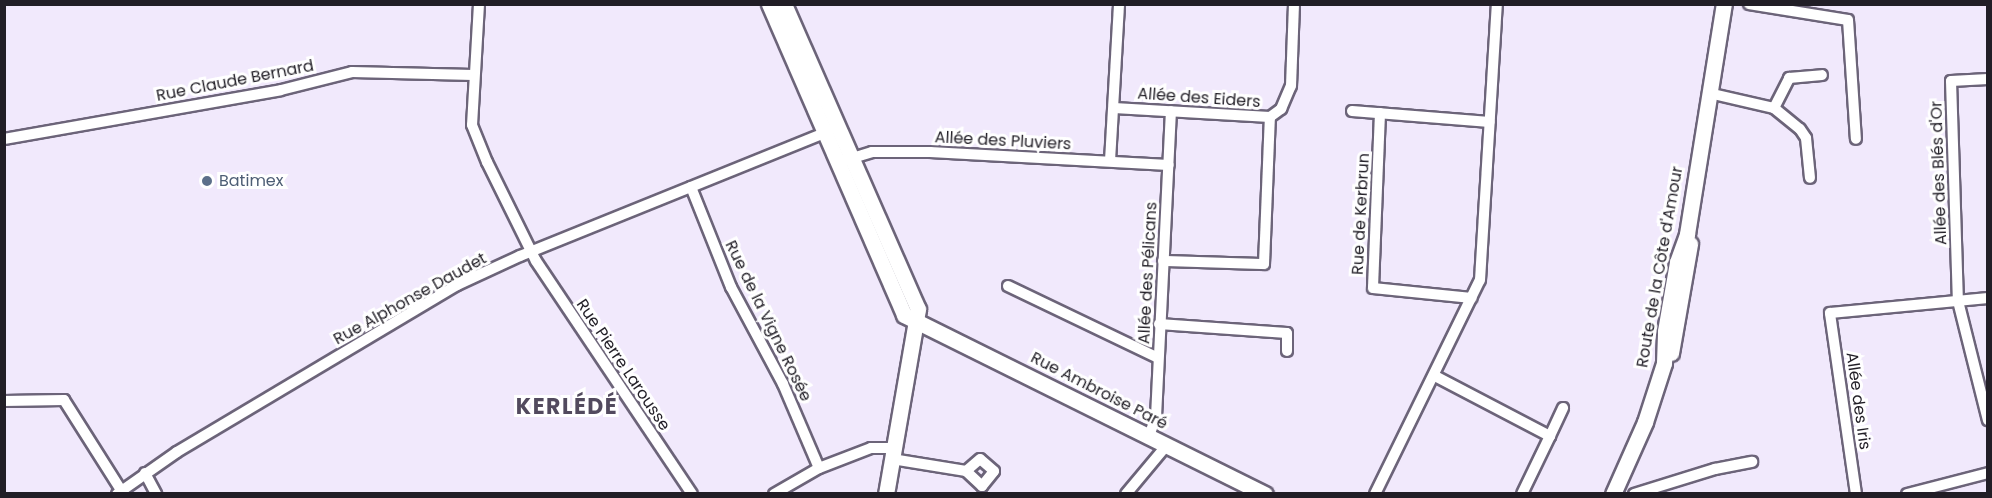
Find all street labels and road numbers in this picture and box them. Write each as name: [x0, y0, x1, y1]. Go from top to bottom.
street label: Rue Claude Bernard: [155, 56, 315, 106]
street label: Allée des Eiders: [1137, 84, 1261, 112]
street label: Allée des Blés d'Or: [1927, 101, 1951, 245]
street label: Allée des Pluviers: [934, 128, 1072, 154]
street label: Rue de Kerbrun: [1348, 153, 1374, 275]
street label: Route de la Côte d'Amour: [1633, 165, 1687, 369]
street label: Allée des Pélicans: [1135, 201, 1161, 345]
street label: Rue de la Vigne Rosée: [721, 238, 815, 404]
street label: Rue Alphonse Daudet: [330, 249, 490, 349]
street label: Rue Pierre Larousse: [572, 296, 674, 434]
street label: Rue Ambroise Paré: [1027, 348, 1171, 434]
street label: Allée des Iris: [1842, 351, 1874, 451]

